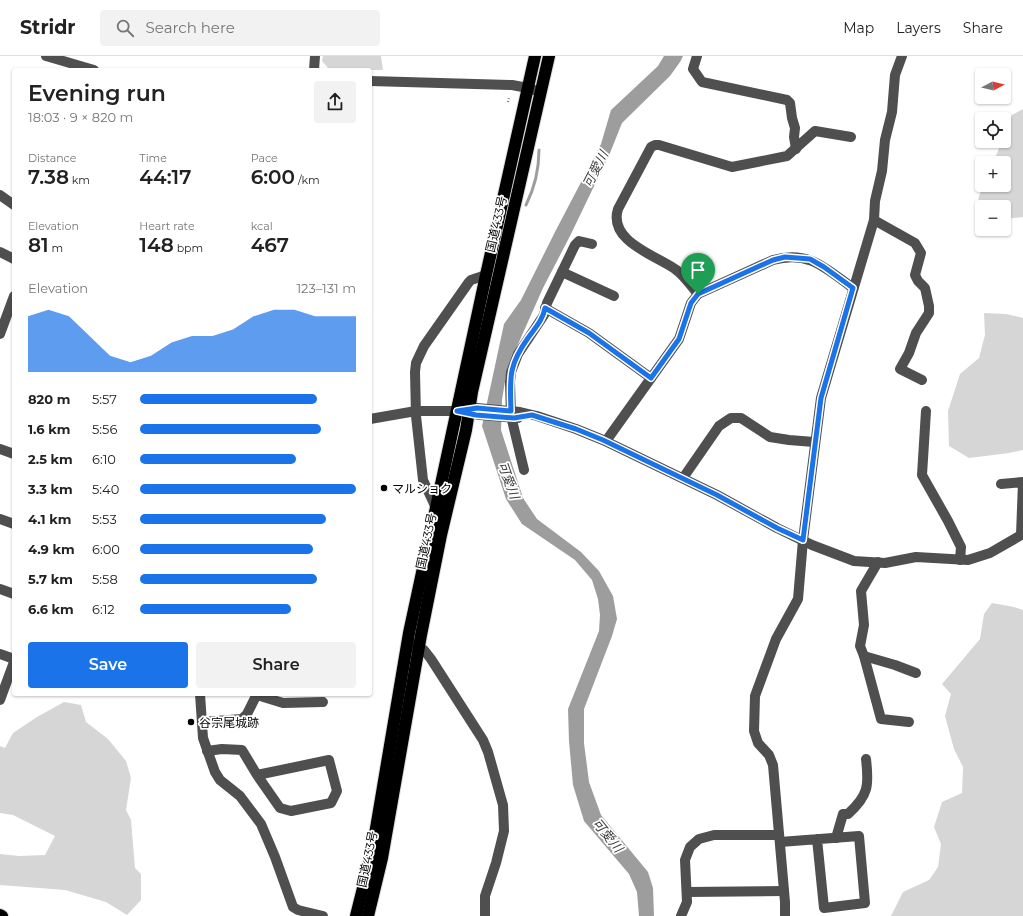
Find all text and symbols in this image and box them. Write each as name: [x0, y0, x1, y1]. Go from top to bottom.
search box: [100, 10, 380, 46]
text: Stridr: [20, 16, 76, 39]
icon: search: [114, 17, 136, 39]
text: Search here: [146, 18, 235, 37]
text: Map: [843, 19, 874, 37]
text: Layers: [896, 19, 941, 37]
text: Share: [963, 19, 1003, 37]
north arrow: [975, 68, 1011, 104]
map controls: [975, 68, 1011, 236]
text: Evening run: [28, 80, 166, 107]
button: share: [314, 81, 356, 123]
text: 18:03 · 9 × 820 m: [28, 109, 133, 125]
button: locate: [975, 112, 1011, 148]
water label: 可愛川: [579, 146, 612, 190]
text: Distance: [28, 151, 76, 165]
text: Time: [139, 151, 167, 165]
text: Pace: [251, 151, 278, 165]
button: +: [975, 156, 1011, 192]
text: 7.38: [28, 165, 69, 189]
text: 44:17: [139, 165, 191, 189]
text: 6:00: [251, 165, 295, 189]
text: km: [69, 173, 90, 187]
text: /km: [295, 173, 320, 187]
street label: 国道433号: [482, 194, 510, 254]
button: −: [975, 200, 1011, 236]
text: Elevation: [28, 219, 79, 233]
text: Heart rate: [139, 219, 195, 233]
text: kcal: [251, 219, 273, 233]
text: 81: [28, 233, 49, 257]
text: 148: [139, 233, 174, 257]
text: 467: [251, 233, 289, 257]
text: m: [49, 241, 63, 255]
text: bpm: [174, 241, 203, 255]
pin: [681, 253, 715, 294]
icon: arrive: [687, 259, 709, 281]
text: Elevation: [28, 280, 88, 296]
text: 123–131 m: [296, 280, 356, 296]
text: 820 m: [28, 391, 70, 407]
text: 5:57: [92, 391, 117, 407]
text: 1.6 km: [28, 421, 70, 437]
text: 5:56: [92, 421, 117, 437]
text: 2.5 km: [28, 451, 73, 467]
text: 6:10: [92, 451, 116, 467]
water label: 可愛川: [495, 459, 524, 503]
text: 3.3 km: [28, 481, 73, 497]
text: 5:40: [92, 481, 119, 497]
place label: マルショク: [392, 481, 452, 496]
marker: マルショク: [379, 483, 389, 493]
text: 4.1 km: [28, 511, 71, 527]
text: 5:53: [92, 511, 117, 527]
street label: 国道433号: [413, 511, 439, 571]
text: 4.9 km: [28, 541, 75, 557]
text: 6:00: [92, 541, 120, 557]
text: 5.7 km: [28, 571, 73, 587]
text: 5:58: [92, 571, 118, 587]
text: 6.6 km: [28, 601, 74, 617]
text: 6:12: [92, 601, 115, 617]
button: Save: [28, 642, 188, 688]
button: Share: [196, 642, 356, 688]
place label: 谷宗尾城跡: [199, 715, 259, 730]
marker: 谷宗尾城跡: [186, 717, 196, 727]
water label: 可愛川: [590, 815, 628, 857]
street label: 国道433号: [354, 829, 380, 889]

